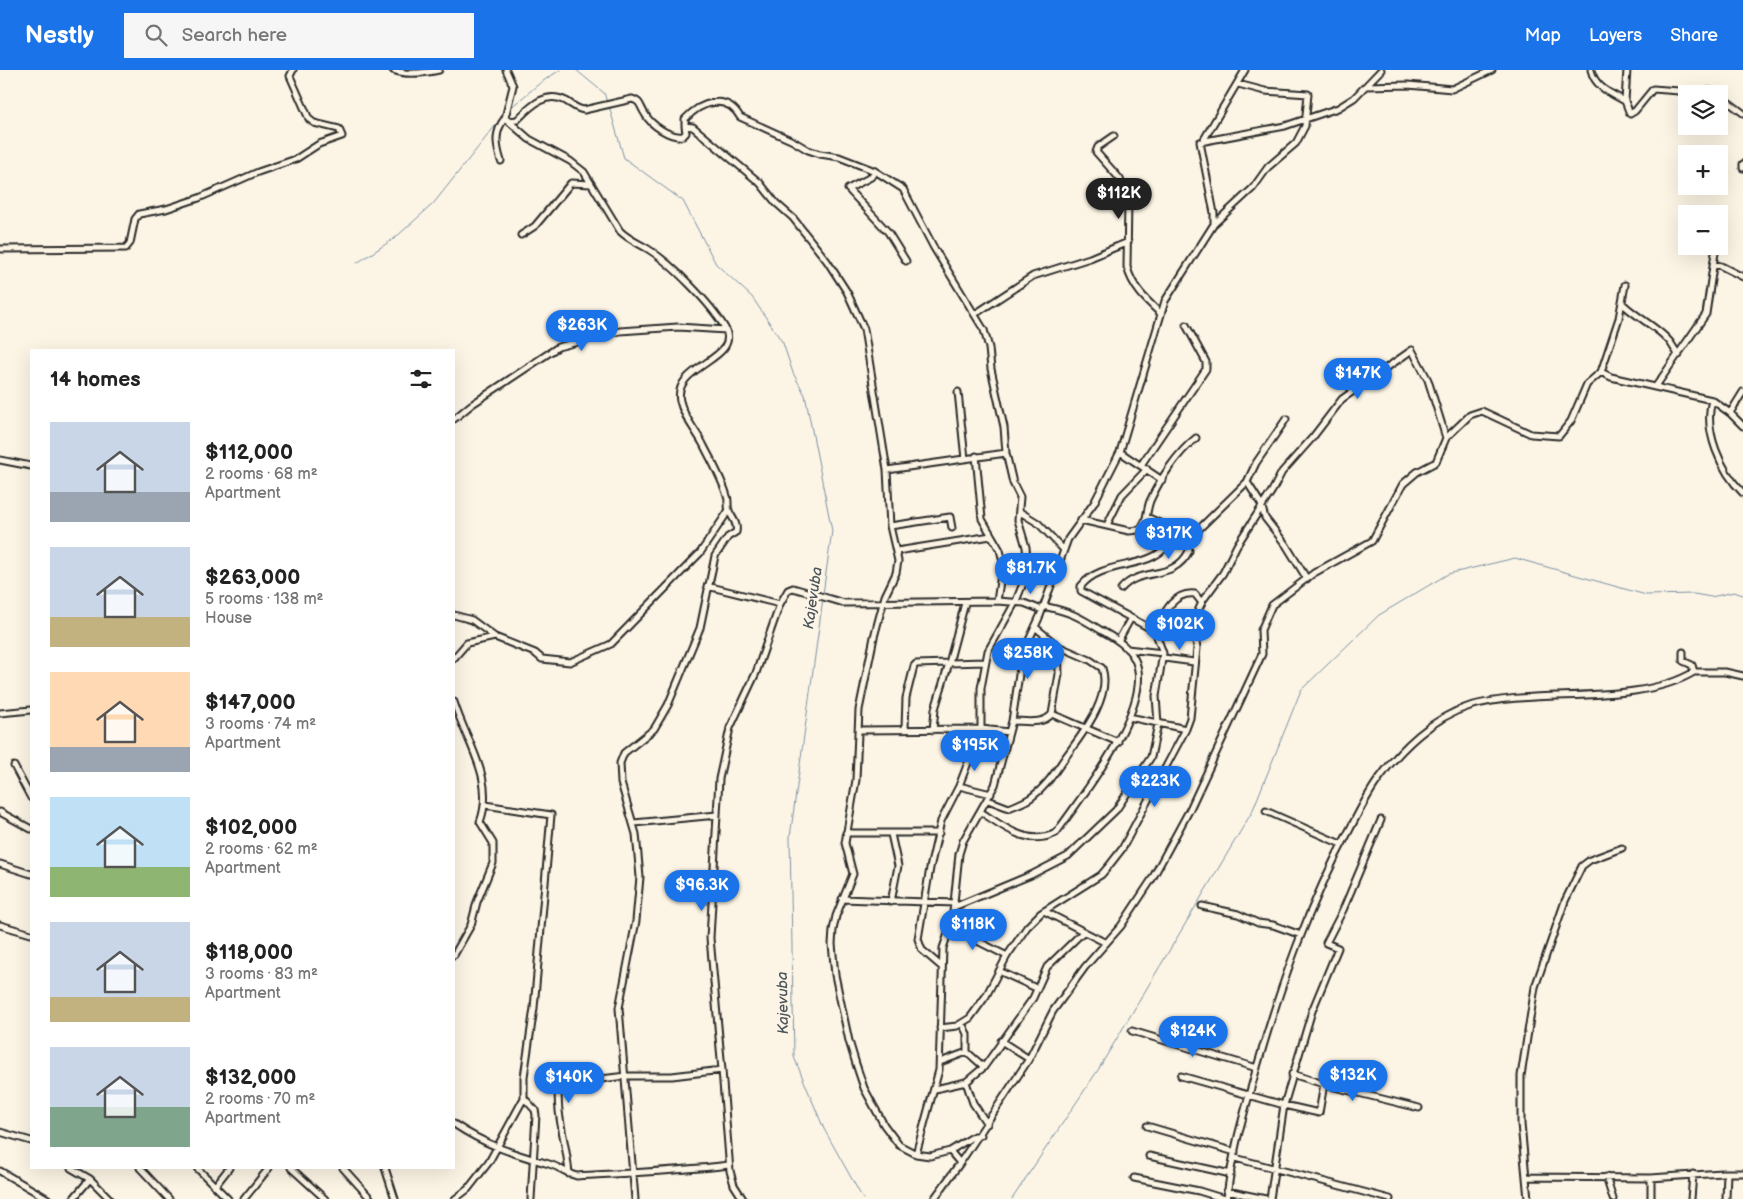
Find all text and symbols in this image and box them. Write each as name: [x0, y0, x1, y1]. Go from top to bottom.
search box: [124, 13, 474, 58]
text: Nestly: [25, 21, 94, 50]
icon: search: [142, 21, 170, 49]
text: Search here: [182, 24, 287, 47]
text: Map: [1525, 25, 1561, 46]
text: Layers: [1589, 25, 1642, 46]
text: Share: [1670, 25, 1718, 46]
map controls: [1678, 85, 1728, 255]
button: layers: [1678, 85, 1728, 135]
button: +: [1678, 145, 1728, 195]
pin: $112K: [1084, 178, 1154, 220]
text: $112K: [1097, 184, 1141, 203]
button: −: [1678, 205, 1728, 255]
pin: $263K: [547, 310, 617, 352]
text: $263K: [557, 316, 607, 335]
pin: $147K: [1323, 358, 1393, 400]
text: $147K: [1335, 364, 1381, 383]
icon: filters: [407, 365, 435, 393]
text: 14 homes: [50, 367, 141, 392]
text: $112,000: [205, 440, 293, 465]
icon: home: [90, 442, 150, 502]
text: 2 rooms · 68 m²: [205, 465, 318, 484]
text: Apartment: [205, 484, 281, 503]
pin: $317K: [1134, 518, 1204, 560]
text: $317K: [1146, 524, 1192, 543]
pin: $81.7K: [990, 552, 1072, 595]
text: $81.7K: [1006, 559, 1056, 578]
text: $263,000: [205, 565, 300, 590]
water label: Kajevuba: [799, 566, 827, 630]
icon: home: [90, 567, 150, 627]
text: 5 rooms · 138 m²: [205, 590, 324, 609]
pin: $102K: [1145, 608, 1215, 651]
text: House: [205, 609, 252, 628]
text: $102K: [1156, 615, 1204, 634]
pin: $258K: [993, 638, 1063, 680]
text: $258K: [1003, 644, 1053, 663]
text: $147,000: [205, 690, 296, 715]
icon: home: [90, 692, 150, 752]
text: 3 rooms · 74 m²: [205, 715, 316, 734]
pin: $195K: [940, 730, 1010, 772]
text: Apartment: [205, 734, 281, 753]
text: $195K: [952, 736, 998, 755]
pin: $223K: [1120, 766, 1190, 808]
text: $223K: [1130, 772, 1180, 791]
text: $102,000: [205, 815, 297, 840]
icon: home: [90, 817, 150, 877]
text: 2 rooms · 62 m²: [205, 840, 318, 859]
text: Apartment: [205, 859, 281, 878]
pin: $96.3K: [661, 870, 743, 912]
text: $96.3K: [675, 876, 729, 895]
pin: $118K: [938, 908, 1008, 951]
text: $118K: [951, 915, 995, 934]
text: $118,000: [205, 940, 293, 965]
icon: home: [90, 942, 150, 1002]
text: 3 rooms · 83 m²: [205, 965, 318, 984]
water label: Kajevuba: [773, 972, 793, 1034]
text: Apartment: [205, 984, 281, 1003]
pin: $124K: [1158, 1016, 1228, 1058]
text: $124K: [1170, 1022, 1216, 1041]
pin: $132K: [1318, 1060, 1388, 1102]
pin: $140K: [534, 1062, 604, 1104]
text: $132,000: [205, 1065, 296, 1090]
text: $132K: [1329, 1066, 1377, 1085]
icon: home: [90, 1067, 150, 1127]
text: $140K: [545, 1068, 593, 1087]
text: 2 rooms · 70 m²: [205, 1090, 315, 1109]
text: Apartment: [205, 1109, 281, 1128]

